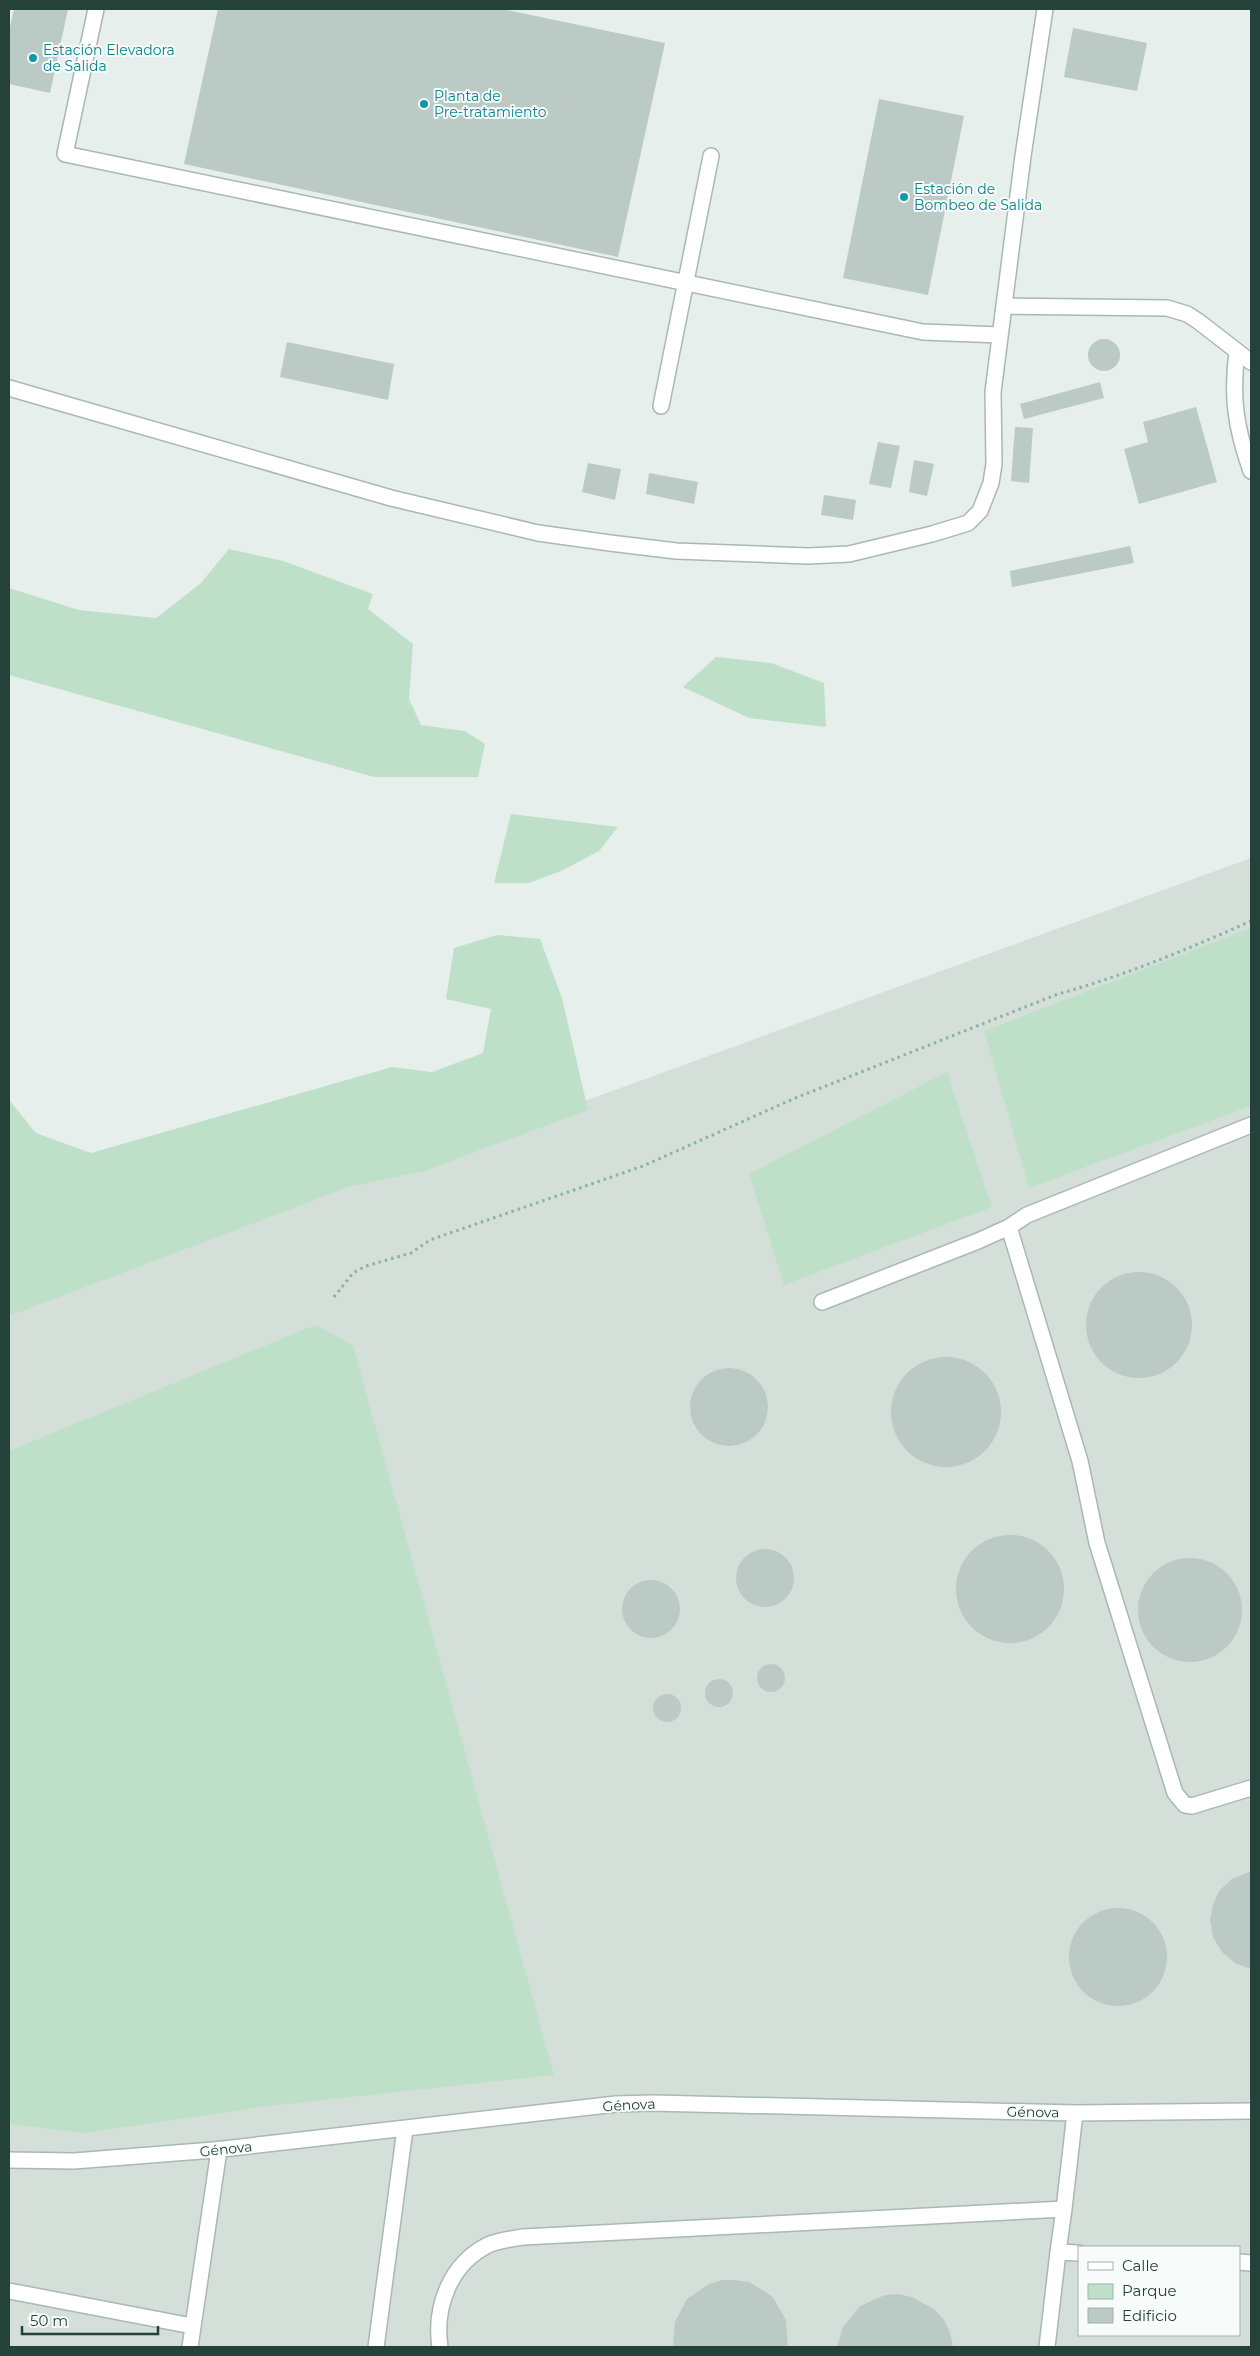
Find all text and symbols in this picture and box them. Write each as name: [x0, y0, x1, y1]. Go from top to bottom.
place label: Estación Elevadora de Salida: [43, 41, 175, 75]
marker: Estación Elevadora de Salida: [27, 52, 39, 64]
place label: Planta de Pre-tratamiento: [434, 87, 547, 121]
marker: Planta de Pre-tratamiento: [418, 98, 430, 110]
place label: Estación de Bombeo de Salida: [914, 180, 1042, 214]
marker: Estación de Bombeo de Salida: [898, 191, 910, 203]
street label: Génova: [602, 2095, 656, 2115]
street label: Génova: [1006, 2103, 1060, 2121]
street label: Génova: [199, 2137, 253, 2161]
legend: [1078, 2246, 1240, 2336]
text: Calle: [1122, 2256, 1159, 2275]
text: Parque: [1122, 2281, 1177, 2300]
scale bar: [22, 2304, 159, 2336]
text: Edificio: [1122, 2306, 1177, 2325]
text: 50 m: [30, 2311, 68, 2330]

